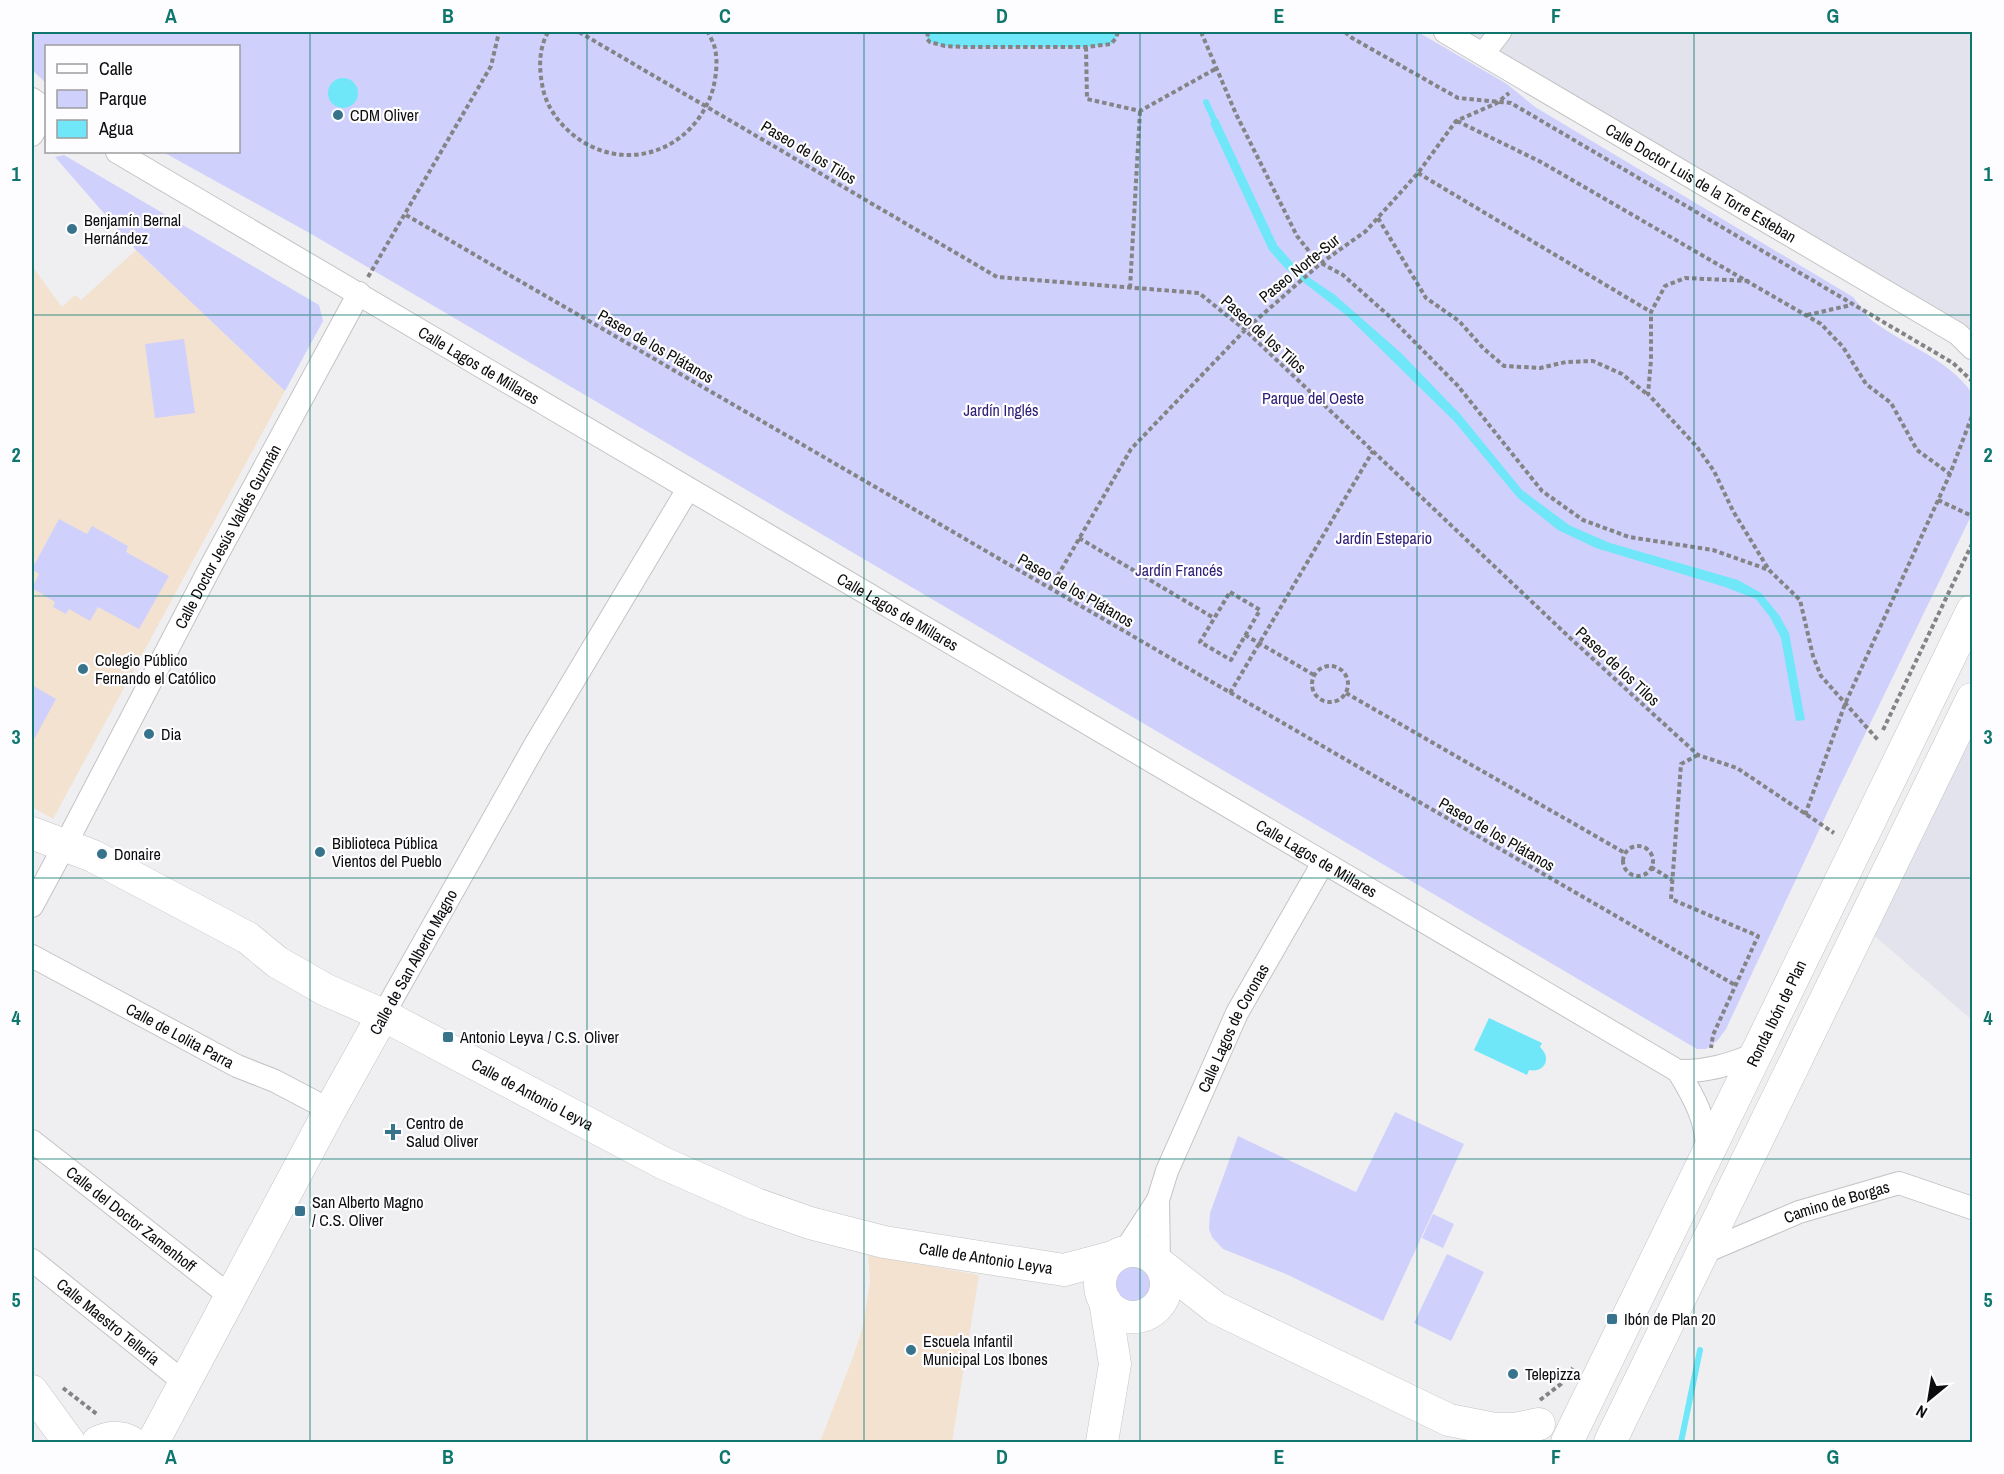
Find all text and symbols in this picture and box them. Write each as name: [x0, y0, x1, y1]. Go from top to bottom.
text: A: [165, 2, 177, 29]
text: B: [442, 2, 454, 29]
text: C: [719, 2, 731, 29]
text: D: [996, 2, 1008, 29]
text: E: [1274, 2, 1285, 29]
text: F: [1551, 2, 1561, 29]
text: G: [1827, 2, 1839, 29]
legend: [45, 45, 240, 153]
text: Calle: [99, 56, 133, 81]
text: Parque: [99, 86, 147, 111]
place label: CDM Oliver: [350, 104, 419, 126]
marker: CDM Oliver: [331, 108, 345, 122]
street label: Paseo de los Tilos: [757, 115, 861, 189]
text: Agua: [98, 116, 133, 141]
street label: Calle Doctor Luis de la Torre Esteban: [1601, 118, 1800, 247]
text: 1: [11, 160, 21, 187]
text: 1: [1983, 160, 1993, 187]
place label: Benjamín Bernal Hernández: [84, 209, 181, 249]
marker: Benjamín Bernal Hernández: [65, 222, 79, 236]
street label: Paseo Norte-Sur: [1254, 228, 1344, 307]
street label: Paseo de los Tilos: [1217, 290, 1311, 378]
street label: Paseo de los Plátanos: [594, 304, 718, 388]
street label: Calle Lagos de Millares: [414, 321, 544, 409]
park label: Parque del Oeste: [1262, 387, 1364, 409]
park label: Jardín Inglés: [963, 399, 1039, 421]
street label: Calle Doctor Jesús Valdés Guzmán: [169, 440, 286, 633]
text: 2: [11, 441, 21, 468]
text: 2: [1983, 441, 1993, 468]
park label: Jardín Estepario: [1336, 527, 1432, 549]
street label: Paseo de los Plátanos: [1014, 548, 1138, 632]
park label: Jardín Francés: [1135, 559, 1223, 581]
street label: Calle Lagos de Millares: [833, 567, 962, 656]
street label: Paseo de los Tilos: [1571, 621, 1665, 711]
place label: Colegio Público Fernando el Católico: [95, 649, 216, 689]
marker: Colegio Público Fernando el Católico: [76, 662, 90, 676]
text: 3: [11, 723, 21, 750]
place label: Dia: [161, 723, 182, 745]
text: 3: [1983, 723, 1993, 750]
marker: Dia: [142, 727, 156, 741]
street label: Paseo de los Plátanos: [1435, 792, 1559, 876]
street label: Calle Lagos de Millares: [1252, 814, 1381, 902]
place label: Biblioteca Pública Vientos del Pueblo: [332, 832, 442, 872]
place label: Donaire: [114, 843, 161, 865]
marker: Biblioteca Pública Vientos del Pueblo: [313, 845, 327, 859]
marker: Donaire: [95, 847, 109, 861]
street label: Calle de San Alberto Magno: [364, 885, 462, 1039]
street label: Ronda Ibón de Plan: [1741, 956, 1811, 1070]
street label: Calle Lagos de Coronas: [1192, 960, 1274, 1096]
street label: Calle de Lolita Parra: [122, 997, 239, 1074]
text: 4: [11, 1004, 21, 1031]
text: 4: [1983, 1004, 1993, 1031]
place label: Antonio Leyva / C.S. Oliver: [459, 1026, 620, 1048]
marker: Antonio Leyva / C.S. Oliver: [441, 1030, 455, 1044]
street label: Calle de Antonio Leyva: [468, 1053, 598, 1136]
place label: Centro de Salud Oliver: [406, 1112, 479, 1152]
marker: Centro de Salud Oliver: [384, 1123, 402, 1141]
street label: Calle del Doctor Zamenhoff: [62, 1161, 202, 1277]
street label: Camino de Borgas: [1780, 1175, 1892, 1228]
place label: San Alberto Magno / C.S. Oliver: [312, 1191, 424, 1231]
marker: San Alberto Magno / C.S. Oliver: [293, 1204, 307, 1218]
street label: Calle de Antonio Leyva: [918, 1237, 1055, 1279]
street label: Calle Maestro Tellería: [52, 1273, 165, 1370]
text: 5: [11, 1286, 21, 1313]
text: 5: [1983, 1286, 1993, 1313]
place label: Ibón de Plan 20: [1624, 1308, 1716, 1330]
marker: Ibón de Plan 20: [1605, 1312, 1619, 1326]
place label: Escuela Infantil Municipal Los Ibones: [923, 1330, 1048, 1370]
marker: Escuela Infantil Municipal Los Ibones: [904, 1343, 918, 1357]
place label: Telepizza: [1525, 1363, 1581, 1385]
marker: Telepizza: [1506, 1367, 1520, 1381]
north arrow: [1899, 1369, 1959, 1429]
text: N: [1912, 1400, 1931, 1424]
text: A: [165, 1443, 177, 1470]
text: B: [442, 1443, 454, 1470]
text: C: [719, 1443, 731, 1470]
text: D: [996, 1443, 1008, 1470]
text: E: [1274, 1443, 1285, 1470]
text: F: [1551, 1443, 1561, 1470]
text: G: [1827, 1443, 1839, 1470]

